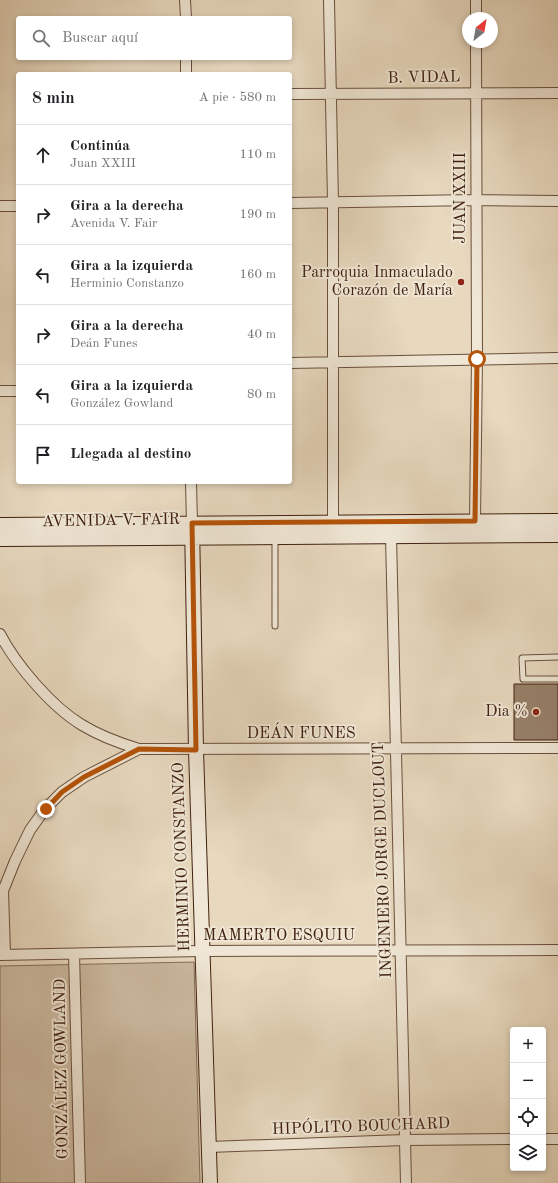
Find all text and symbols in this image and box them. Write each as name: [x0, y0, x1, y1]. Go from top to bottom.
north arrow: [462, 12, 498, 48]
search box: [16, 16, 292, 60]
icon: search: [30, 27, 52, 49]
text: Buscar aquí: [62, 31, 138, 46]
street label: B. VIDAL: [387, 69, 461, 87]
text: 8 min: [32, 90, 75, 107]
text: A pie · 580 m: [199, 91, 276, 104]
text: Continúa: [70, 139, 130, 154]
icon: ahead: [32, 144, 54, 166]
text: 110 m: [239, 148, 276, 161]
street label: JUAN XXIII: [453, 152, 469, 244]
text: Juan XXIII: [70, 157, 136, 170]
text: Gira a la derecha: [70, 199, 184, 214]
icon: right: [32, 204, 54, 226]
text: 190 m: [239, 208, 276, 221]
text: Avenida V. Fair: [70, 217, 157, 230]
text: Gira a la izquierda: [70, 259, 193, 274]
icon: left: [32, 264, 54, 286]
place label: Parroquia Inmaculado Corazón de María: [301, 265, 453, 299]
text: 160 m: [239, 268, 276, 281]
text: Herminio Constanzo: [70, 277, 184, 290]
marker: Parroquia Inmaculado Corazón de María: [456, 277, 466, 287]
text: Gira a la derecha: [70, 319, 184, 334]
icon: right: [32, 324, 54, 346]
text: 40 m: [247, 328, 276, 341]
text: Deán Funes: [70, 337, 138, 350]
route start: [468, 350, 486, 368]
text: Gira a la izquierda: [70, 379, 193, 394]
icon: left: [32, 384, 54, 406]
text: 80 m: [247, 388, 276, 401]
text: González Gowland: [70, 397, 173, 410]
icon: arrive: [32, 444, 54, 466]
text: Llegada al destino: [70, 447, 191, 462]
street label: AVENIDA V. FAIR: [42, 512, 180, 530]
place label: Dia %: [485, 704, 528, 720]
marker: Dia %: [531, 707, 541, 717]
street label: DEÁN FUNES: [246, 722, 356, 742]
street label: INGENIERO JORGE DUCLOUT: [371, 742, 395, 978]
street label: HERMINIO CONSTANZO: [171, 762, 193, 952]
route end: [37, 800, 55, 818]
street label: MAMERTO ESQUIU: [203, 928, 356, 944]
street label: GONZÁLEZ GOWLAND: [48, 979, 72, 1160]
map controls: [510, 1027, 546, 1171]
button: +: [510, 1027, 546, 1063]
button: −: [510, 1063, 546, 1099]
button: locate: [510, 1099, 546, 1135]
street label: HIPÓLITO BOUCHARD: [271, 1111, 450, 1138]
button: layers: [510, 1135, 546, 1171]

